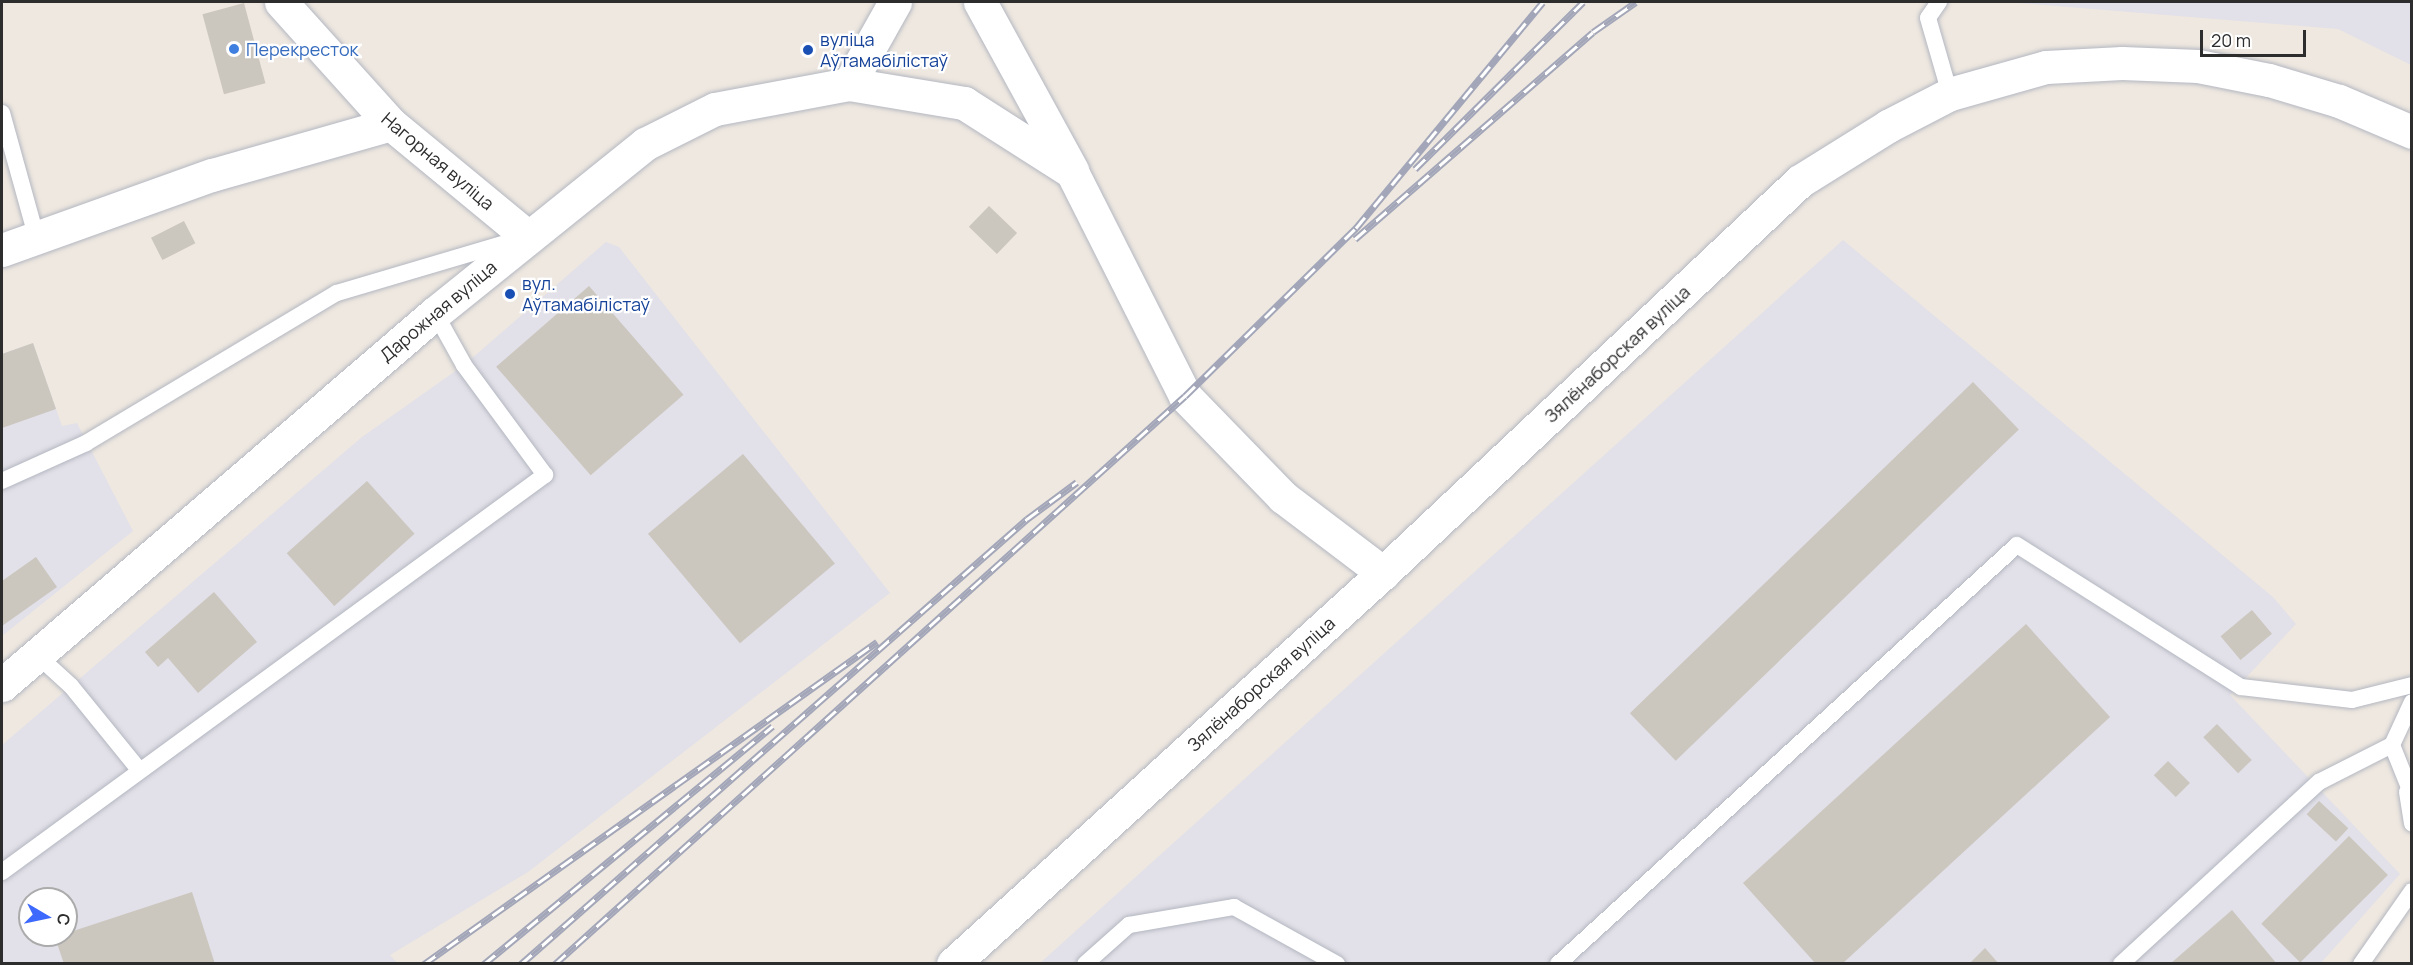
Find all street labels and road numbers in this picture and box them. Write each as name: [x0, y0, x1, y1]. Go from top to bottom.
street label: Нагорная вуліца: [377, 108, 499, 214]
street label: Дарожная вуліца: [375, 256, 501, 366]
street label: Зялёнаборская вуліца: [1540, 281, 1694, 427]
street label: Зялёнаборская вуліца: [1183, 612, 1339, 756]

